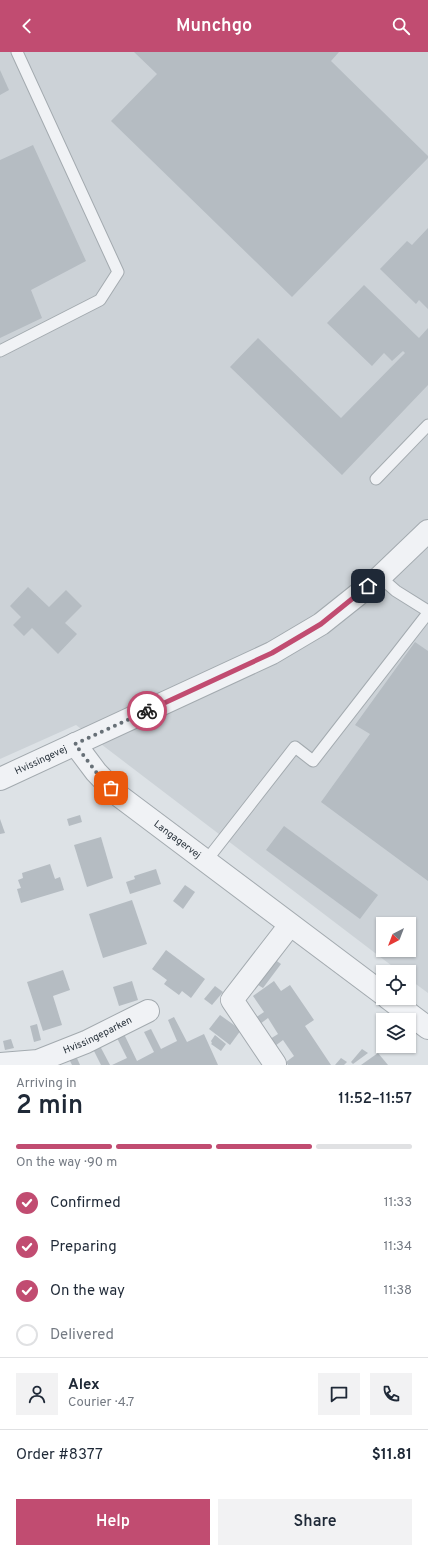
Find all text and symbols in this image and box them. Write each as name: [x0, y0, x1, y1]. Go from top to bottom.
icon: back: [16, 15, 38, 37]
text: Munchgo: [176, 15, 252, 38]
icon: search: [390, 15, 412, 37]
pin: [351, 569, 385, 603]
icon: home: [357, 575, 379, 597]
courier: [127, 691, 167, 731]
icon: bike: [136, 700, 158, 722]
street label: Hvissingevej: [13, 742, 69, 778]
pin: [94, 771, 128, 805]
icon: bag: [100, 777, 122, 799]
street label: Langagervej: [151, 818, 204, 862]
north arrow: [376, 917, 416, 957]
map controls: [376, 917, 416, 1053]
button: locate: [376, 965, 416, 1005]
button: layers: [376, 1013, 416, 1053]
street label: Hvissingeparken: [61, 1014, 134, 1057]
text: Arriving in: [16, 1076, 77, 1092]
text: 2 min: [16, 1090, 83, 1123]
text: 11:52–11:57: [338, 1090, 412, 1109]
text: On the way · 90 m: [16, 1155, 117, 1171]
icon: check: [16, 1192, 38, 1214]
text: Confirmed: [50, 1194, 121, 1213]
text: 11:33: [384, 1195, 412, 1211]
icon: check: [16, 1236, 38, 1258]
text: Preparing: [50, 1238, 117, 1257]
text: 11:34: [383, 1239, 412, 1255]
icon: check: [16, 1280, 38, 1302]
text: On the way: [50, 1282, 125, 1301]
text: 11:38: [384, 1283, 412, 1299]
text: Delivered: [50, 1326, 114, 1345]
button: person: [16, 1373, 58, 1415]
button: chat: [318, 1373, 360, 1415]
button: phone: [370, 1373, 412, 1415]
text: Alex: [68, 1376, 100, 1395]
text: Courier · 4.7: [68, 1395, 134, 1411]
text: Order #8377: [16, 1446, 103, 1465]
text: $11.81: [372, 1446, 412, 1465]
button: Help: [16, 1499, 210, 1545]
button: Share: [218, 1499, 412, 1545]

